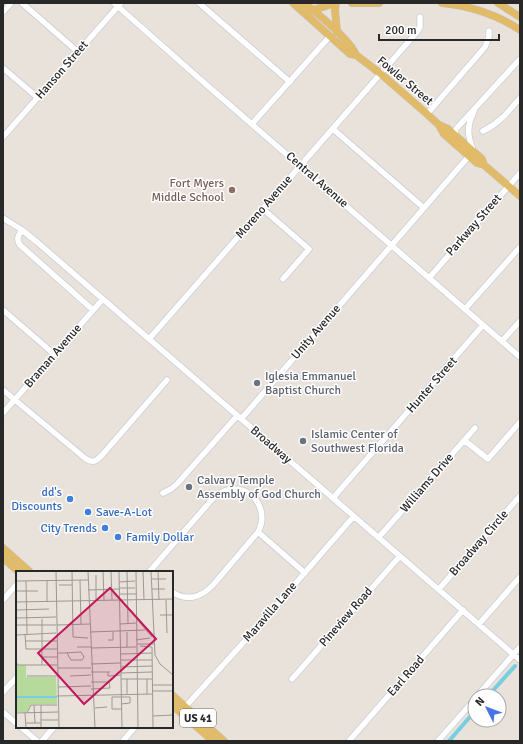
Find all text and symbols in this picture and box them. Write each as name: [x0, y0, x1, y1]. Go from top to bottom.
scale bar: [379, 16, 499, 42]
text: 200 m: [385, 23, 417, 38]
street label: Hanson Street: [33, 38, 91, 102]
street label: Fowler Street: [374, 53, 436, 109]
street label: Central Avenue: [283, 149, 351, 211]
street label: Moreno Avenue: [232, 172, 296, 242]
place label: Fort Myers Middle School: [151, 176, 224, 205]
marker: Fort Myers Middle School: [227, 185, 237, 195]
street label: Parkway Street: [443, 191, 505, 259]
street label: Unity Avenue: [288, 301, 344, 363]
street label: Braman Avenue: [21, 321, 85, 391]
street label: Hunter Street: [404, 354, 460, 416]
place label: Iglesia Emmanuel Baptist Church: [265, 369, 357, 398]
marker: Iglesia Emmanuel Baptist Church: [252, 378, 262, 388]
street label: Broadway: [247, 423, 295, 467]
place label: Islamic Center of Southwest Florida: [311, 427, 404, 456]
marker: Islamic Center of Southwest Florida: [298, 436, 308, 446]
street label: Williams Drive: [397, 450, 457, 516]
place label: Calvary Temple Assembly of God Church: [197, 473, 321, 502]
marker: Calvary Temple Assembly of God Church: [184, 482, 194, 492]
place label: dd's Discounts: [11, 485, 62, 514]
marker: dd's Discounts: [65, 494, 75, 504]
place label: Save-A-Lot: [96, 505, 152, 520]
marker: Save-A-Lot: [83, 507, 93, 517]
street label: Broadway Circle: [446, 507, 512, 579]
place label: City Trends: [40, 521, 97, 536]
marker: City Trends: [100, 523, 110, 533]
place label: Family Dollar: [126, 530, 194, 545]
marker: Family Dollar: [113, 532, 123, 542]
inset map: [16, 571, 173, 728]
street label: Maravilla Lane: [240, 579, 300, 645]
street label: Pineview Road: [316, 584, 376, 650]
street label: Earl Road: [384, 653, 428, 699]
north arrow: [467, 688, 507, 728]
text: N: [473, 694, 487, 709]
road number: US 41: [180, 709, 216, 727]

